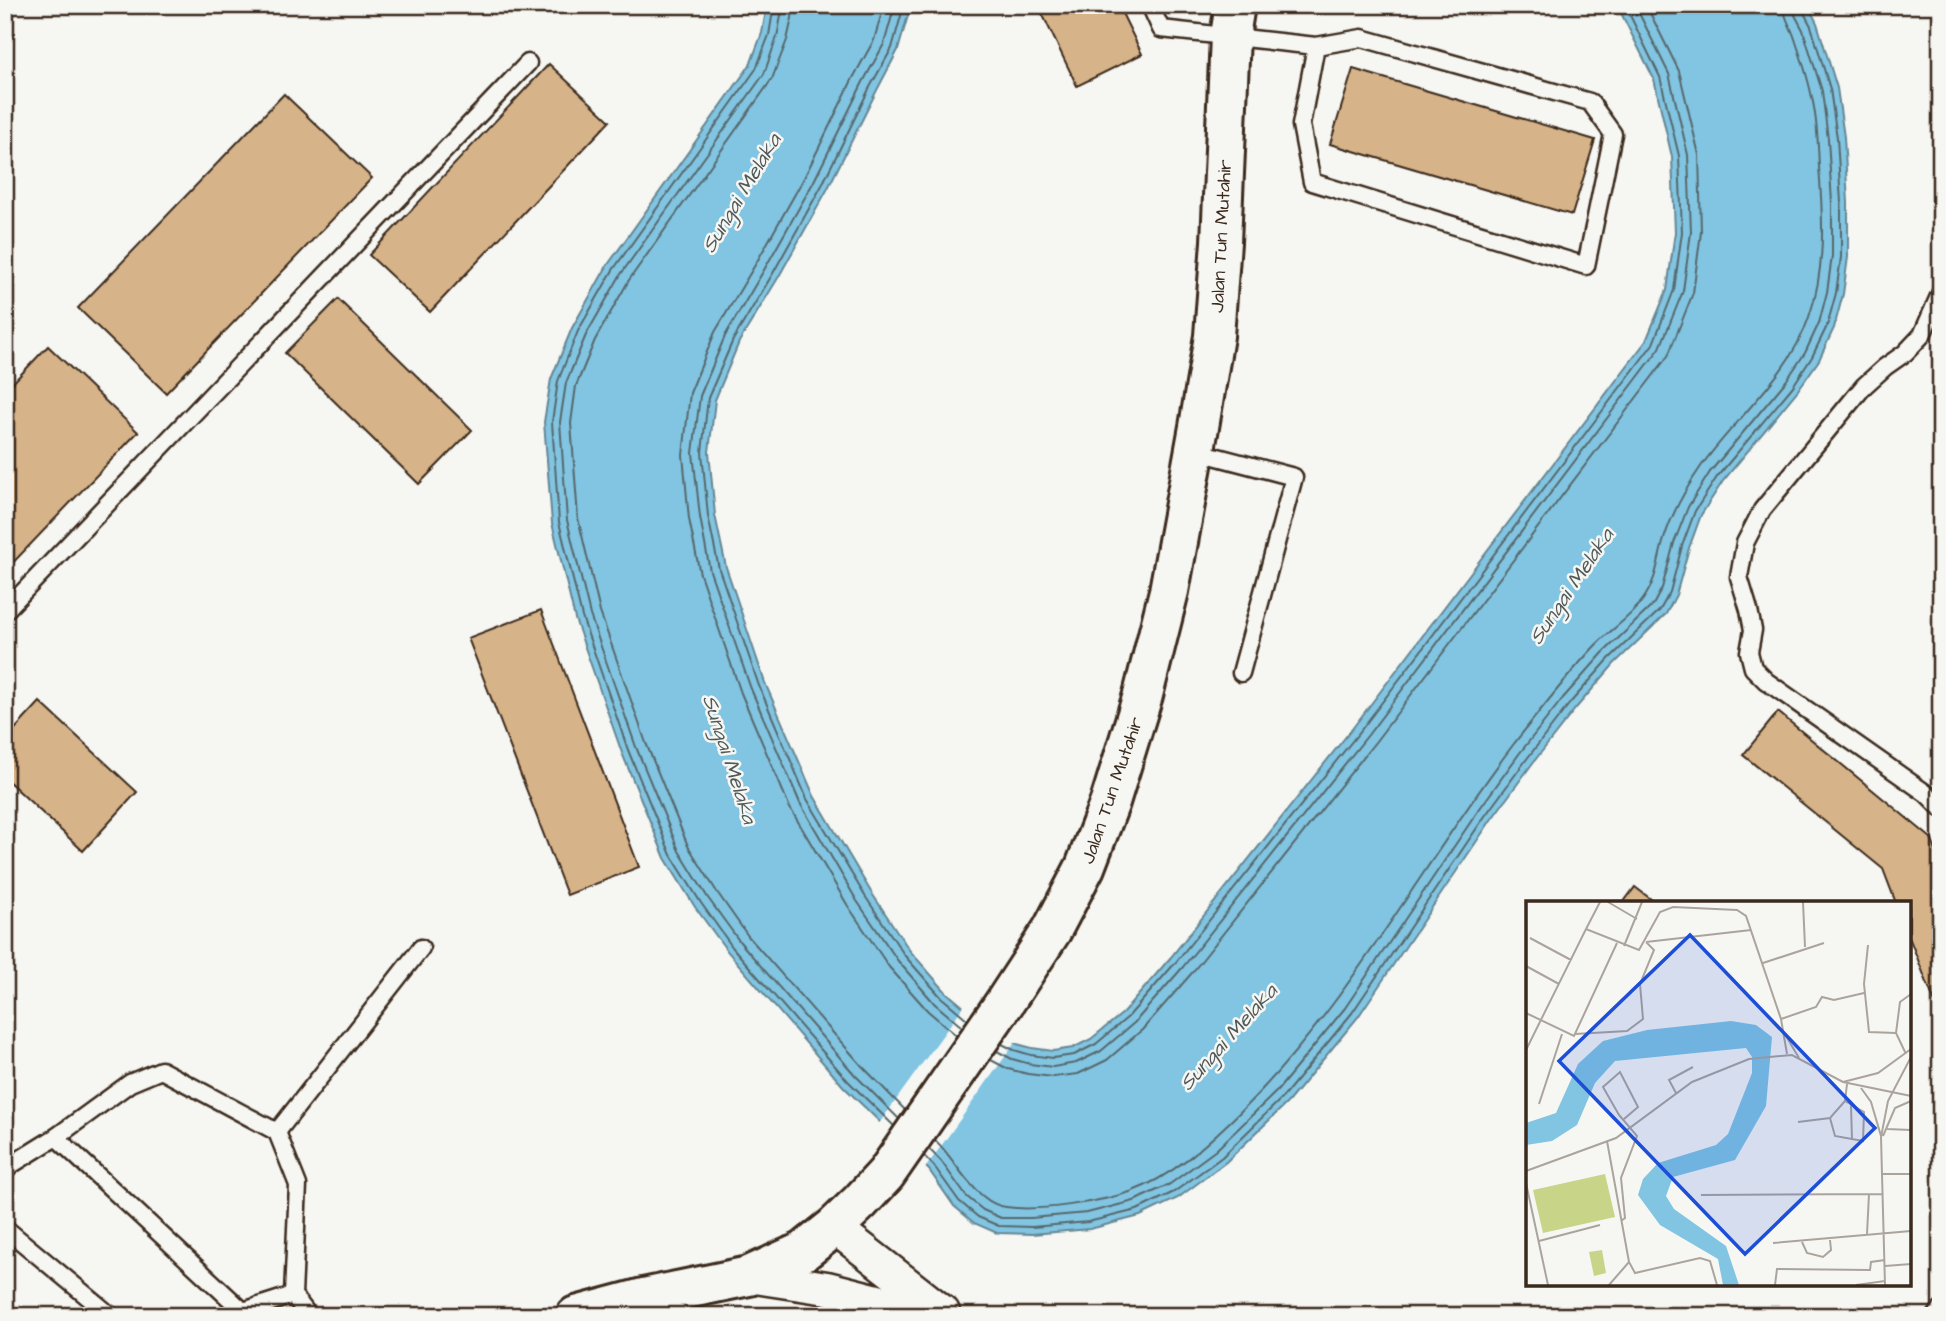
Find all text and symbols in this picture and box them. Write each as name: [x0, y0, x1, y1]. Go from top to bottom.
water label: Sungai Melaka: [694, 127, 790, 259]
street label: Jalan Tun Mutahir: [1204, 158, 1239, 313]
water label: Sungai Melaka: [1522, 522, 1622, 651]
water label: Sungai Melaka: [694, 691, 764, 829]
street label: Jalan Tun Mutahir: [1075, 713, 1150, 867]
inset map: [1526, 901, 1911, 1286]
water label: Sungai Melaka: [1173, 977, 1286, 1098]

